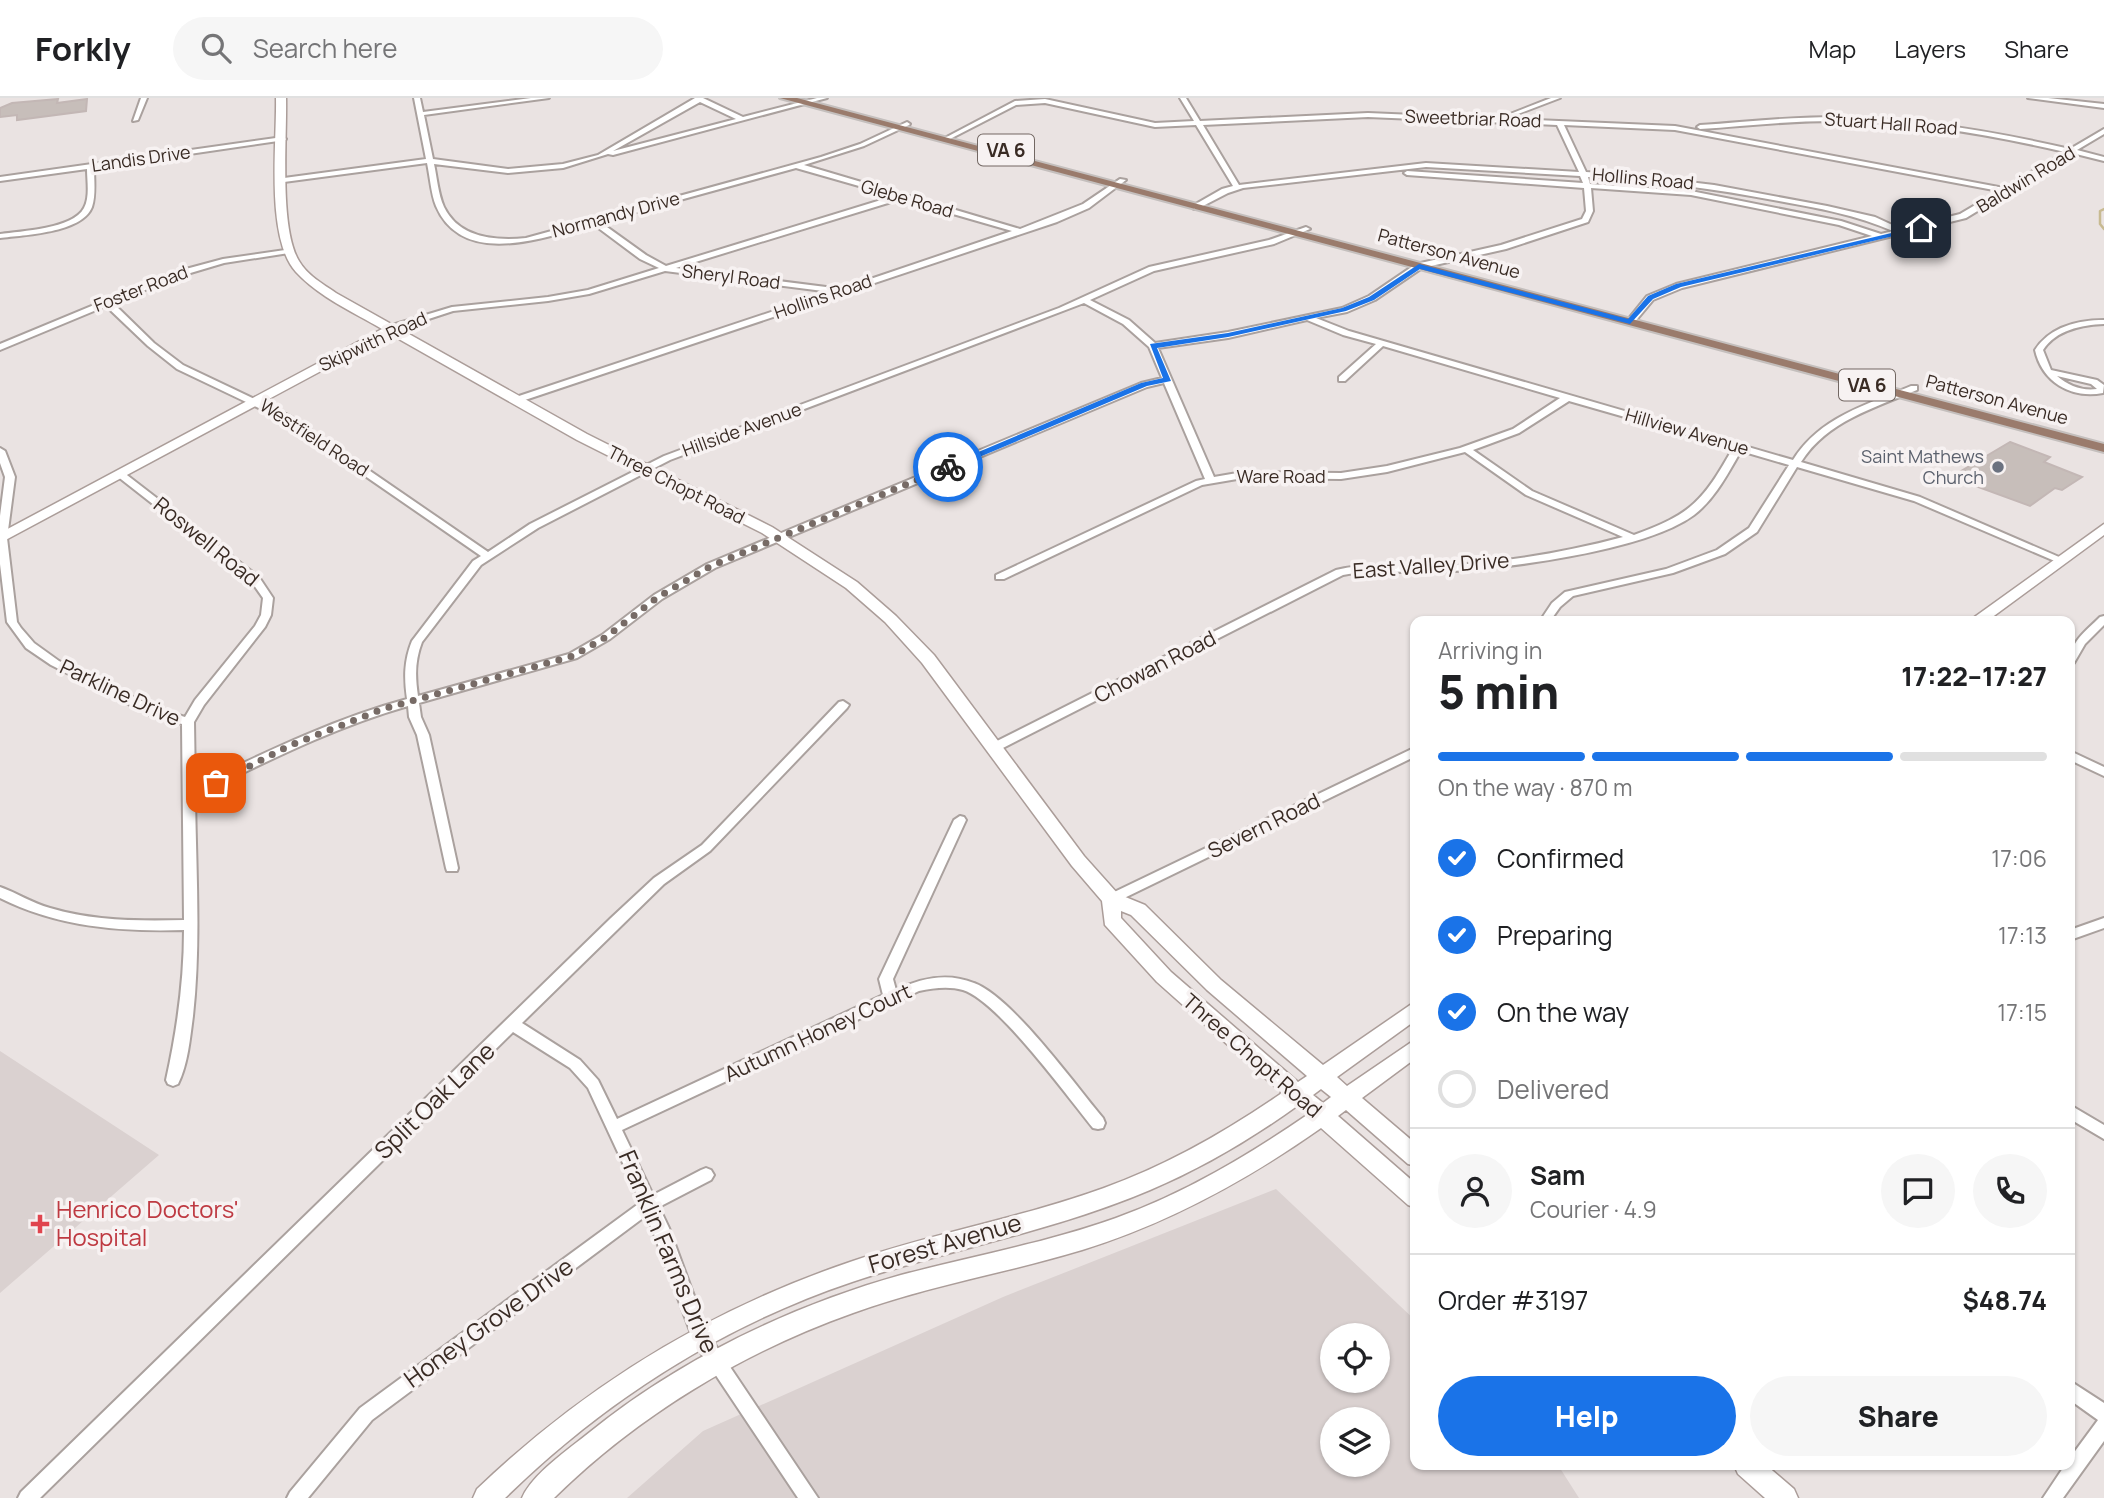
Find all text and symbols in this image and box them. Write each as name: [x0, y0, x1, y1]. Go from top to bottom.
search box: [173, 17, 663, 80]
text: Forkly: [35, 26, 131, 71]
icon: search: [197, 29, 235, 67]
text: Search here: [253, 30, 397, 66]
text: Map: [1809, 32, 1856, 65]
text: Layers: [1894, 32, 1966, 65]
text: Share: [2004, 32, 2069, 65]
street label: Sweetbriar Road: [1404, 104, 1542, 132]
street label: Stuart Hall Road: [1824, 106, 1958, 140]
road number: VA 6: [978, 134, 1034, 166]
street label: Landis Drive: [90, 139, 192, 177]
street label: Baldwin Road: [1972, 140, 2079, 218]
street label: Hollins Road: [1591, 162, 1695, 194]
street label: Glebe Road: [858, 173, 956, 223]
street label: Normandy Drive: [549, 185, 682, 243]
pin: [1891, 198, 1951, 258]
icon: home: [1902, 209, 1940, 247]
street label: Patterson Avenue: [1375, 222, 1523, 284]
street label: Sheryl Road: [681, 258, 782, 294]
street label: Foster Road: [90, 259, 191, 317]
street label: Hollins Road: [771, 268, 875, 324]
street label: Skipwith Road: [315, 306, 431, 377]
street label: Patterson Avenue: [1923, 368, 2071, 430]
road number: VA 6: [1839, 370, 1895, 400]
street label: Westfield Road: [255, 393, 374, 481]
street label: Hillside Avenue: [679, 396, 804, 462]
street label: Hillview Avenue: [1623, 402, 1752, 460]
courier: [913, 432, 983, 502]
street label: Three Chopt Road: [604, 439, 749, 529]
place label: Saint Mathews Church: [1861, 444, 1984, 489]
icon: bike: [929, 448, 967, 486]
marker: Saint Mathews Church: [1990, 459, 2006, 475]
street label: Ware Road: [1236, 464, 1326, 488]
street label: Roswell Road: [148, 490, 265, 592]
street label: East Valley Drive: [1352, 546, 1510, 584]
street label: Chowan Road: [1089, 623, 1220, 709]
text: Arriving in: [1438, 634, 1543, 666]
street label: Parkline Drive: [56, 652, 185, 732]
text: 17:22–17:27: [1901, 658, 2047, 694]
text: 5 min: [1438, 660, 1559, 723]
pin: [186, 753, 246, 813]
icon: bag: [197, 764, 235, 802]
text: On the way · 870 m: [1438, 771, 1632, 803]
street label: Severn Road: [1203, 786, 1324, 864]
icon: check: [1438, 839, 1476, 877]
text: Confirmed: [1497, 840, 1624, 876]
text: 17:06: [1991, 842, 2047, 874]
icon: check: [1438, 916, 1476, 954]
text: Preparing: [1497, 917, 1613, 953]
text: 17:13: [1998, 919, 2047, 951]
street label: Autumn Honey Court: [719, 976, 916, 1088]
street label: Three Chopt Road: [1177, 987, 1328, 1123]
icon: check: [1438, 993, 1476, 1031]
text: On the way: [1497, 994, 1629, 1030]
text: 17:15: [1997, 996, 2047, 1028]
street label: Split Oak Lane: [366, 1034, 501, 1166]
text: Delivered: [1497, 1071, 1609, 1107]
street label: Franklin Farms Drive: [612, 1145, 727, 1358]
button: person: [1438, 1154, 1512, 1228]
button: chat: [1881, 1154, 1955, 1228]
button: phone: [1973, 1154, 2047, 1228]
text: Sam: [1530, 1157, 1585, 1193]
place label: Henrico Doctors' Hospital: [56, 1192, 239, 1253]
text: Courier · 4.9: [1530, 1193, 1657, 1225]
street label: Forest Avenue: [864, 1205, 1025, 1280]
marker: Henrico Doctors' Hospital: [30, 1214, 50, 1234]
street label: Honey Grove Drive: [397, 1249, 579, 1394]
text: Order #3197: [1438, 1282, 1588, 1318]
text: $48.74: [1962, 1282, 2047, 1318]
map controls: [1320, 1323, 1390, 1477]
button: locate: [1320, 1323, 1390, 1393]
button: Help: [1438, 1376, 1736, 1456]
button: Share: [1750, 1376, 2047, 1456]
button: layers: [1320, 1407, 1390, 1477]

